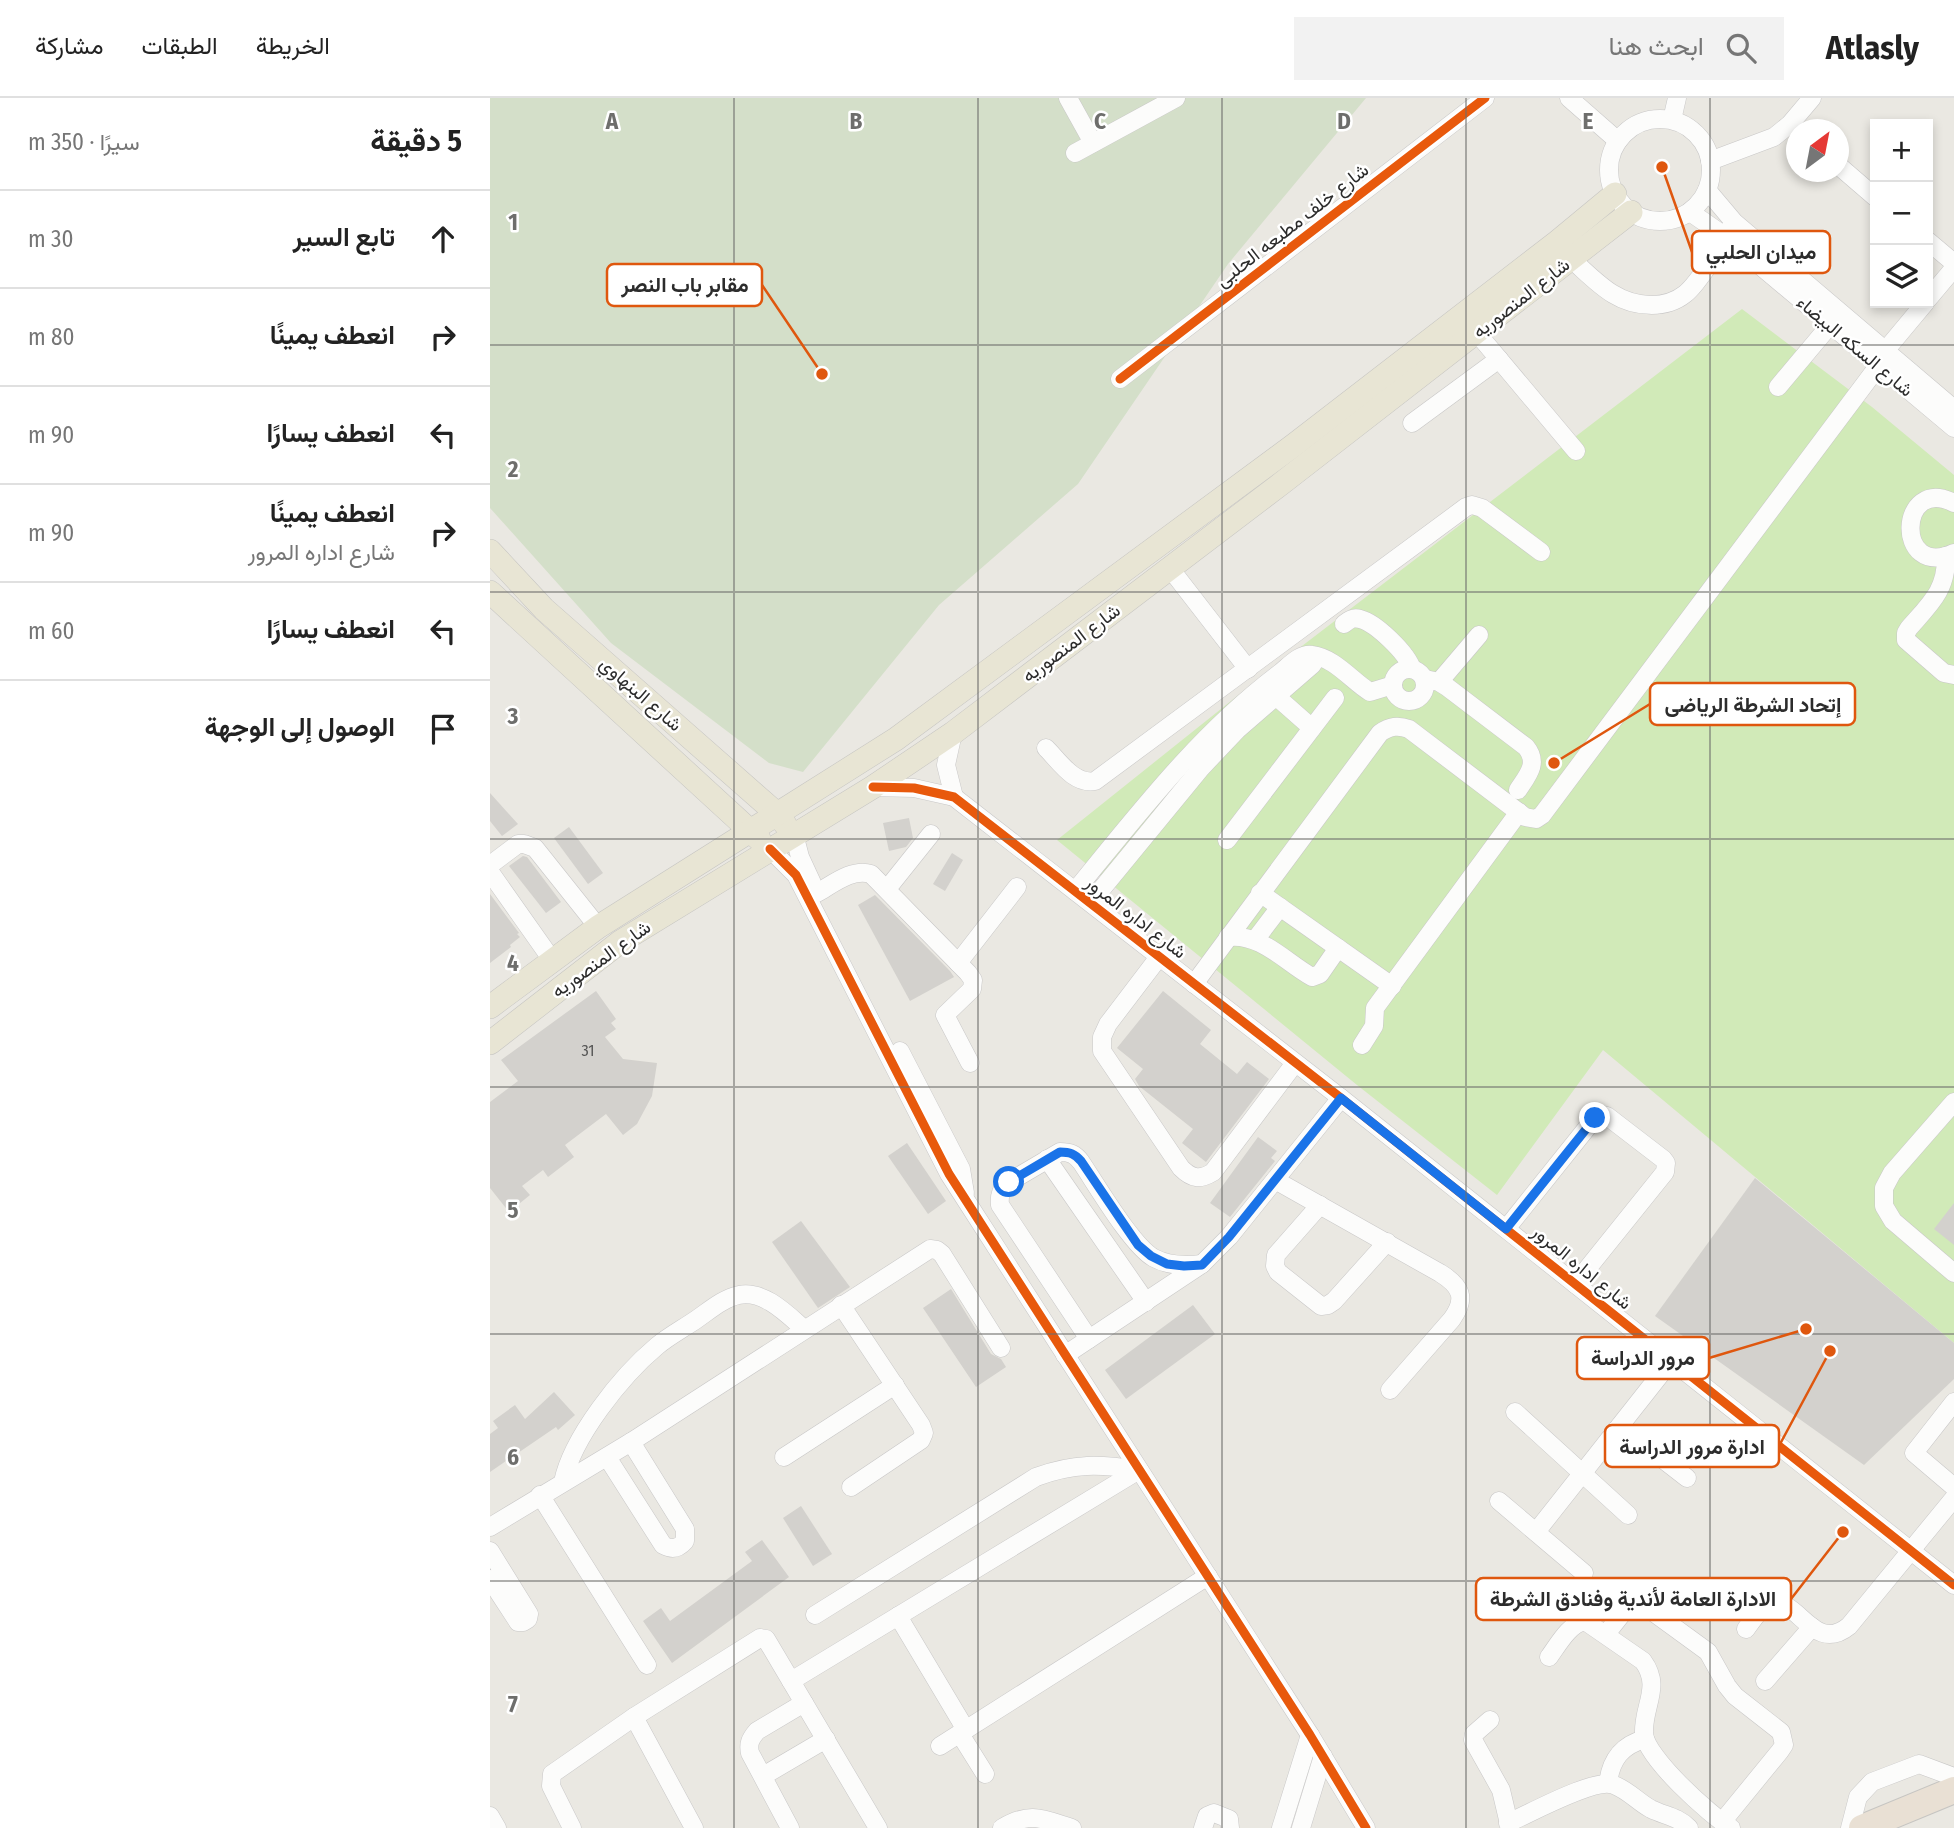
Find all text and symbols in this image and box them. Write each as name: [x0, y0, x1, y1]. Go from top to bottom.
search box: [1294, 17, 1784, 80]
text: Atlasly: [1826, 28, 1919, 68]
icon: search: [1722, 29, 1760, 67]
text: ابحث هنا: [1609, 31, 1704, 62]
text: مشاركة: [35, 32, 103, 60]
text: الطبقات: [141, 32, 218, 60]
text: الخريطة: [256, 32, 330, 60]
text: A: [605, 107, 619, 135]
text: B: [850, 107, 863, 135]
text: C: [1094, 107, 1106, 135]
text: D: [1337, 107, 1351, 135]
text: E: [1583, 107, 1594, 135]
north arrow: [1786, 119, 1849, 182]
map controls: [1870, 119, 1933, 308]
button: +: [1870, 119, 1933, 182]
text: 5 دقيقة: [370, 123, 462, 159]
text: سيرًا · 350 m: [28, 128, 140, 156]
street label: شارع خلف مطبعه الحلبى: [1211, 158, 1374, 293]
button: −: [1870, 182, 1933, 245]
text: 1: [508, 208, 518, 236]
icon: ahead: [424, 220, 462, 258]
text: تابع السير: [293, 222, 395, 253]
text: 30 m: [28, 225, 73, 253]
callout: ميدان الحلبي: [1692, 231, 1830, 273]
text: ميدان الحلبي: [1706, 239, 1816, 269]
button: layers: [1870, 245, 1933, 308]
street label: شارع المنصوريه: [1468, 253, 1575, 344]
callout: مقابر باب النصر: [607, 264, 762, 306]
text: مقابر باب النصر: [620, 272, 749, 298]
street label: شارع السكه البيضاء: [1791, 291, 1918, 402]
icon: right: [424, 318, 462, 356]
text: انعطف يمينًا: [270, 320, 395, 351]
text: 80 m: [28, 323, 75, 351]
icon: left: [424, 416, 462, 454]
text: انعطف يسارًا: [267, 418, 395, 449]
text: 90 m: [28, 421, 74, 449]
text: 2: [507, 455, 519, 483]
text: انعطف يمينًا: [270, 498, 395, 529]
icon: right: [424, 514, 462, 552]
text: 90 m: [28, 519, 74, 547]
text: شارع اداره المرور: [248, 538, 395, 566]
street label: شارع المنصوريه: [1017, 599, 1125, 688]
icon: left: [424, 612, 462, 650]
text: انعطف يسارًا: [267, 614, 395, 645]
text: 60 m: [28, 617, 75, 645]
street label: شارع البنهاوي: [592, 652, 687, 739]
callout: إتحاد الشرطة الرياضى: [1650, 683, 1855, 725]
text: إتحاد الشرطة الرياضى: [1665, 692, 1841, 719]
text: 3: [507, 702, 519, 730]
icon: arrive: [424, 710, 462, 748]
text: الوصول إلى الوجهة: [204, 712, 395, 743]
street label: شارع اداره المرور: [1080, 870, 1191, 964]
street label: شارع المنصوريه: [547, 915, 656, 1003]
text: 4: [507, 949, 519, 977]
house number: 31: [581, 1041, 595, 1060]
route end: [1579, 1102, 1610, 1133]
route start: [993, 1166, 1024, 1197]
text: 5: [507, 1196, 519, 1224]
street label: شارع اداره المرور: [1526, 1219, 1637, 1315]
callout: مرور الدراسة: [1577, 1337, 1709, 1379]
text: مرور الدراسة: [1591, 1345, 1695, 1371]
callout: ادارة مرور الدراسة: [1605, 1425, 1779, 1467]
text: ادارة مرور الدراسة: [1619, 1434, 1765, 1460]
text: 6: [507, 1443, 519, 1471]
callout: الادارة العامة لأندية وفنادق الشرطة: [1476, 1578, 1791, 1620]
text: الادارة العامة لأندية وفنادق الشرطة: [1490, 1586, 1776, 1612]
text: 7: [508, 1690, 518, 1718]

